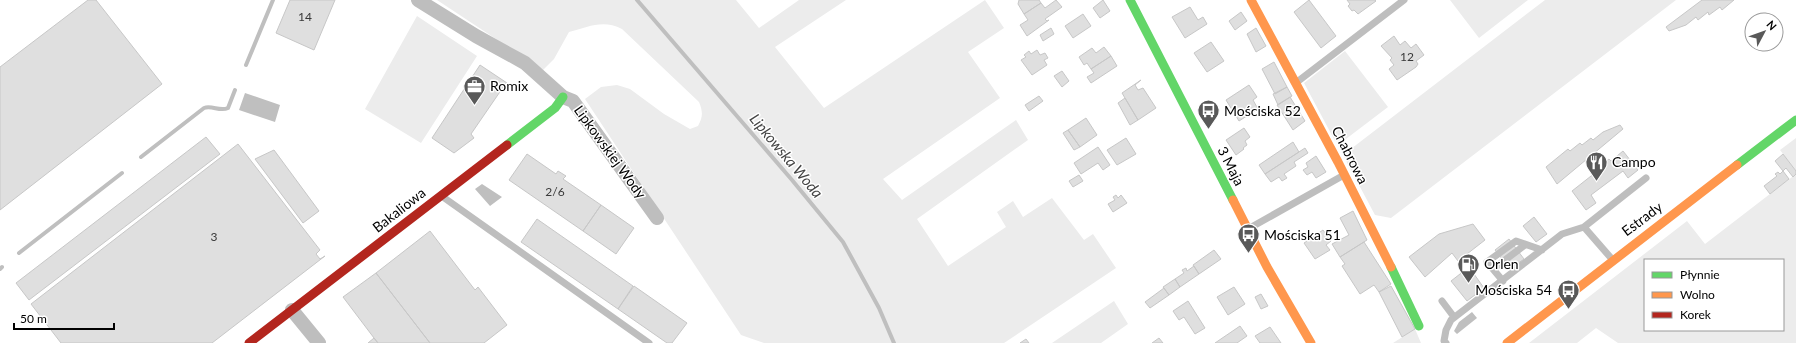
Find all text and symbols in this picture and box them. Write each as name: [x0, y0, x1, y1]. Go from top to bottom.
house number: 14: [298, 9, 312, 24]
north arrow: [1744, 12, 1784, 52]
text: N: [1764, 18, 1780, 33]
house number: 12: [1400, 49, 1414, 64]
office icon: Romix: [462, 73, 488, 106]
place label: Romix: [490, 77, 528, 94]
bus stop icon: Mościska 52: [1195, 98, 1221, 131]
street label: Lipkowskiej Wody: [571, 102, 650, 202]
place label: Mościska 52: [1224, 102, 1301, 119]
water label: Lipkowska Woda: [746, 110, 827, 201]
street label: Chabrowa: [1329, 123, 1372, 186]
street label: 3 Maja: [1214, 143, 1249, 188]
restaurant icon: Campo: [1583, 149, 1609, 182]
place label: Campo: [1612, 153, 1656, 170]
street label: Bakaliowa: [369, 184, 429, 235]
house number: 2/6: [545, 184, 565, 199]
street label: Estrady: [1618, 197, 1666, 239]
bus stop icon: Mościska 51: [1236, 222, 1262, 255]
place label: Mościska 51: [1264, 226, 1341, 243]
house number: 3: [211, 229, 218, 244]
fuel station icon: Orlen: [1455, 251, 1481, 284]
place label: Orlen: [1484, 255, 1519, 272]
legend: [1644, 259, 1784, 331]
text: Płynnie: [1680, 267, 1720, 282]
bus stop icon: Mościska 54: [1555, 277, 1581, 310]
place label: Mościska 54: [1475, 281, 1552, 298]
text: Wolno: [1680, 287, 1715, 302]
scale bar: [14, 305, 114, 331]
text: Korek: [1680, 307, 1712, 322]
text: 50 m: [20, 311, 47, 326]

